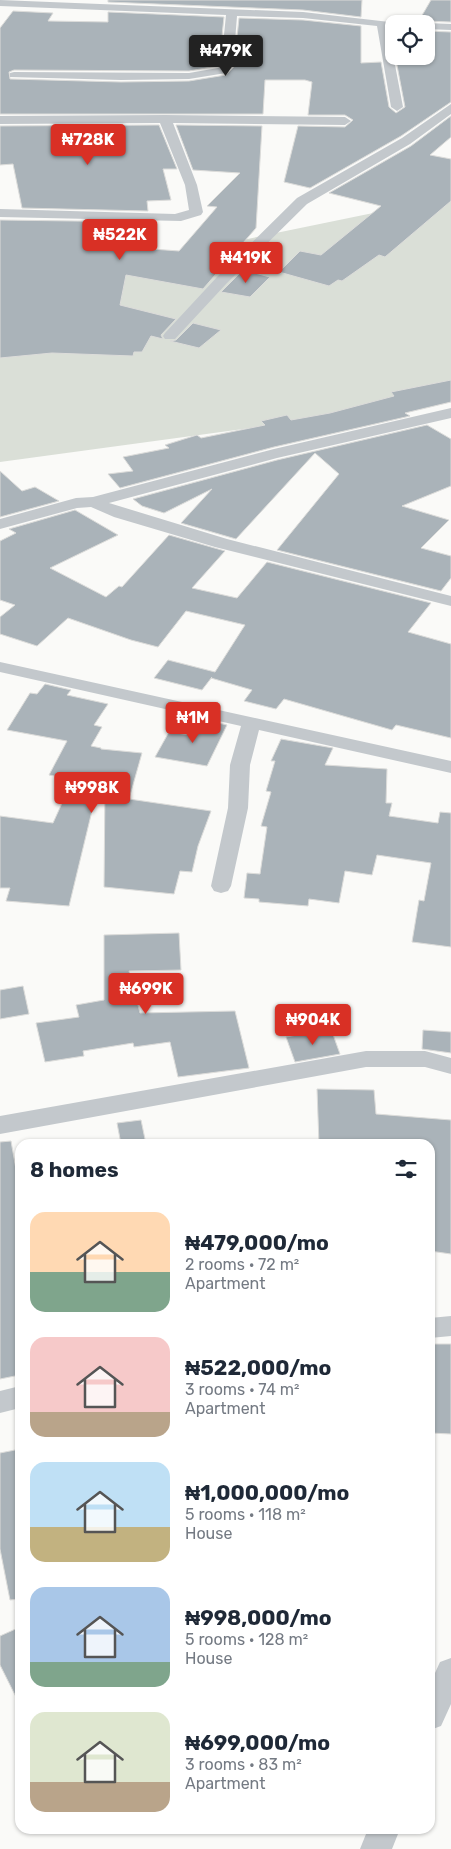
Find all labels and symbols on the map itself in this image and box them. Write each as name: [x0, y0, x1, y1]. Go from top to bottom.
pin: ₦479K: [191, 34, 261, 77]
pin: ₦728K: [53, 124, 123, 166]
pin: ₦522K: [85, 218, 155, 261]
pin: ₦419K: [211, 242, 281, 284]
pin: ₦1M: [169, 702, 217, 744]
pin: ₦998K: [57, 772, 127, 814]
pin: ₦699K: [111, 972, 181, 1015]
pin: ₦904K: [278, 1004, 348, 1046]

